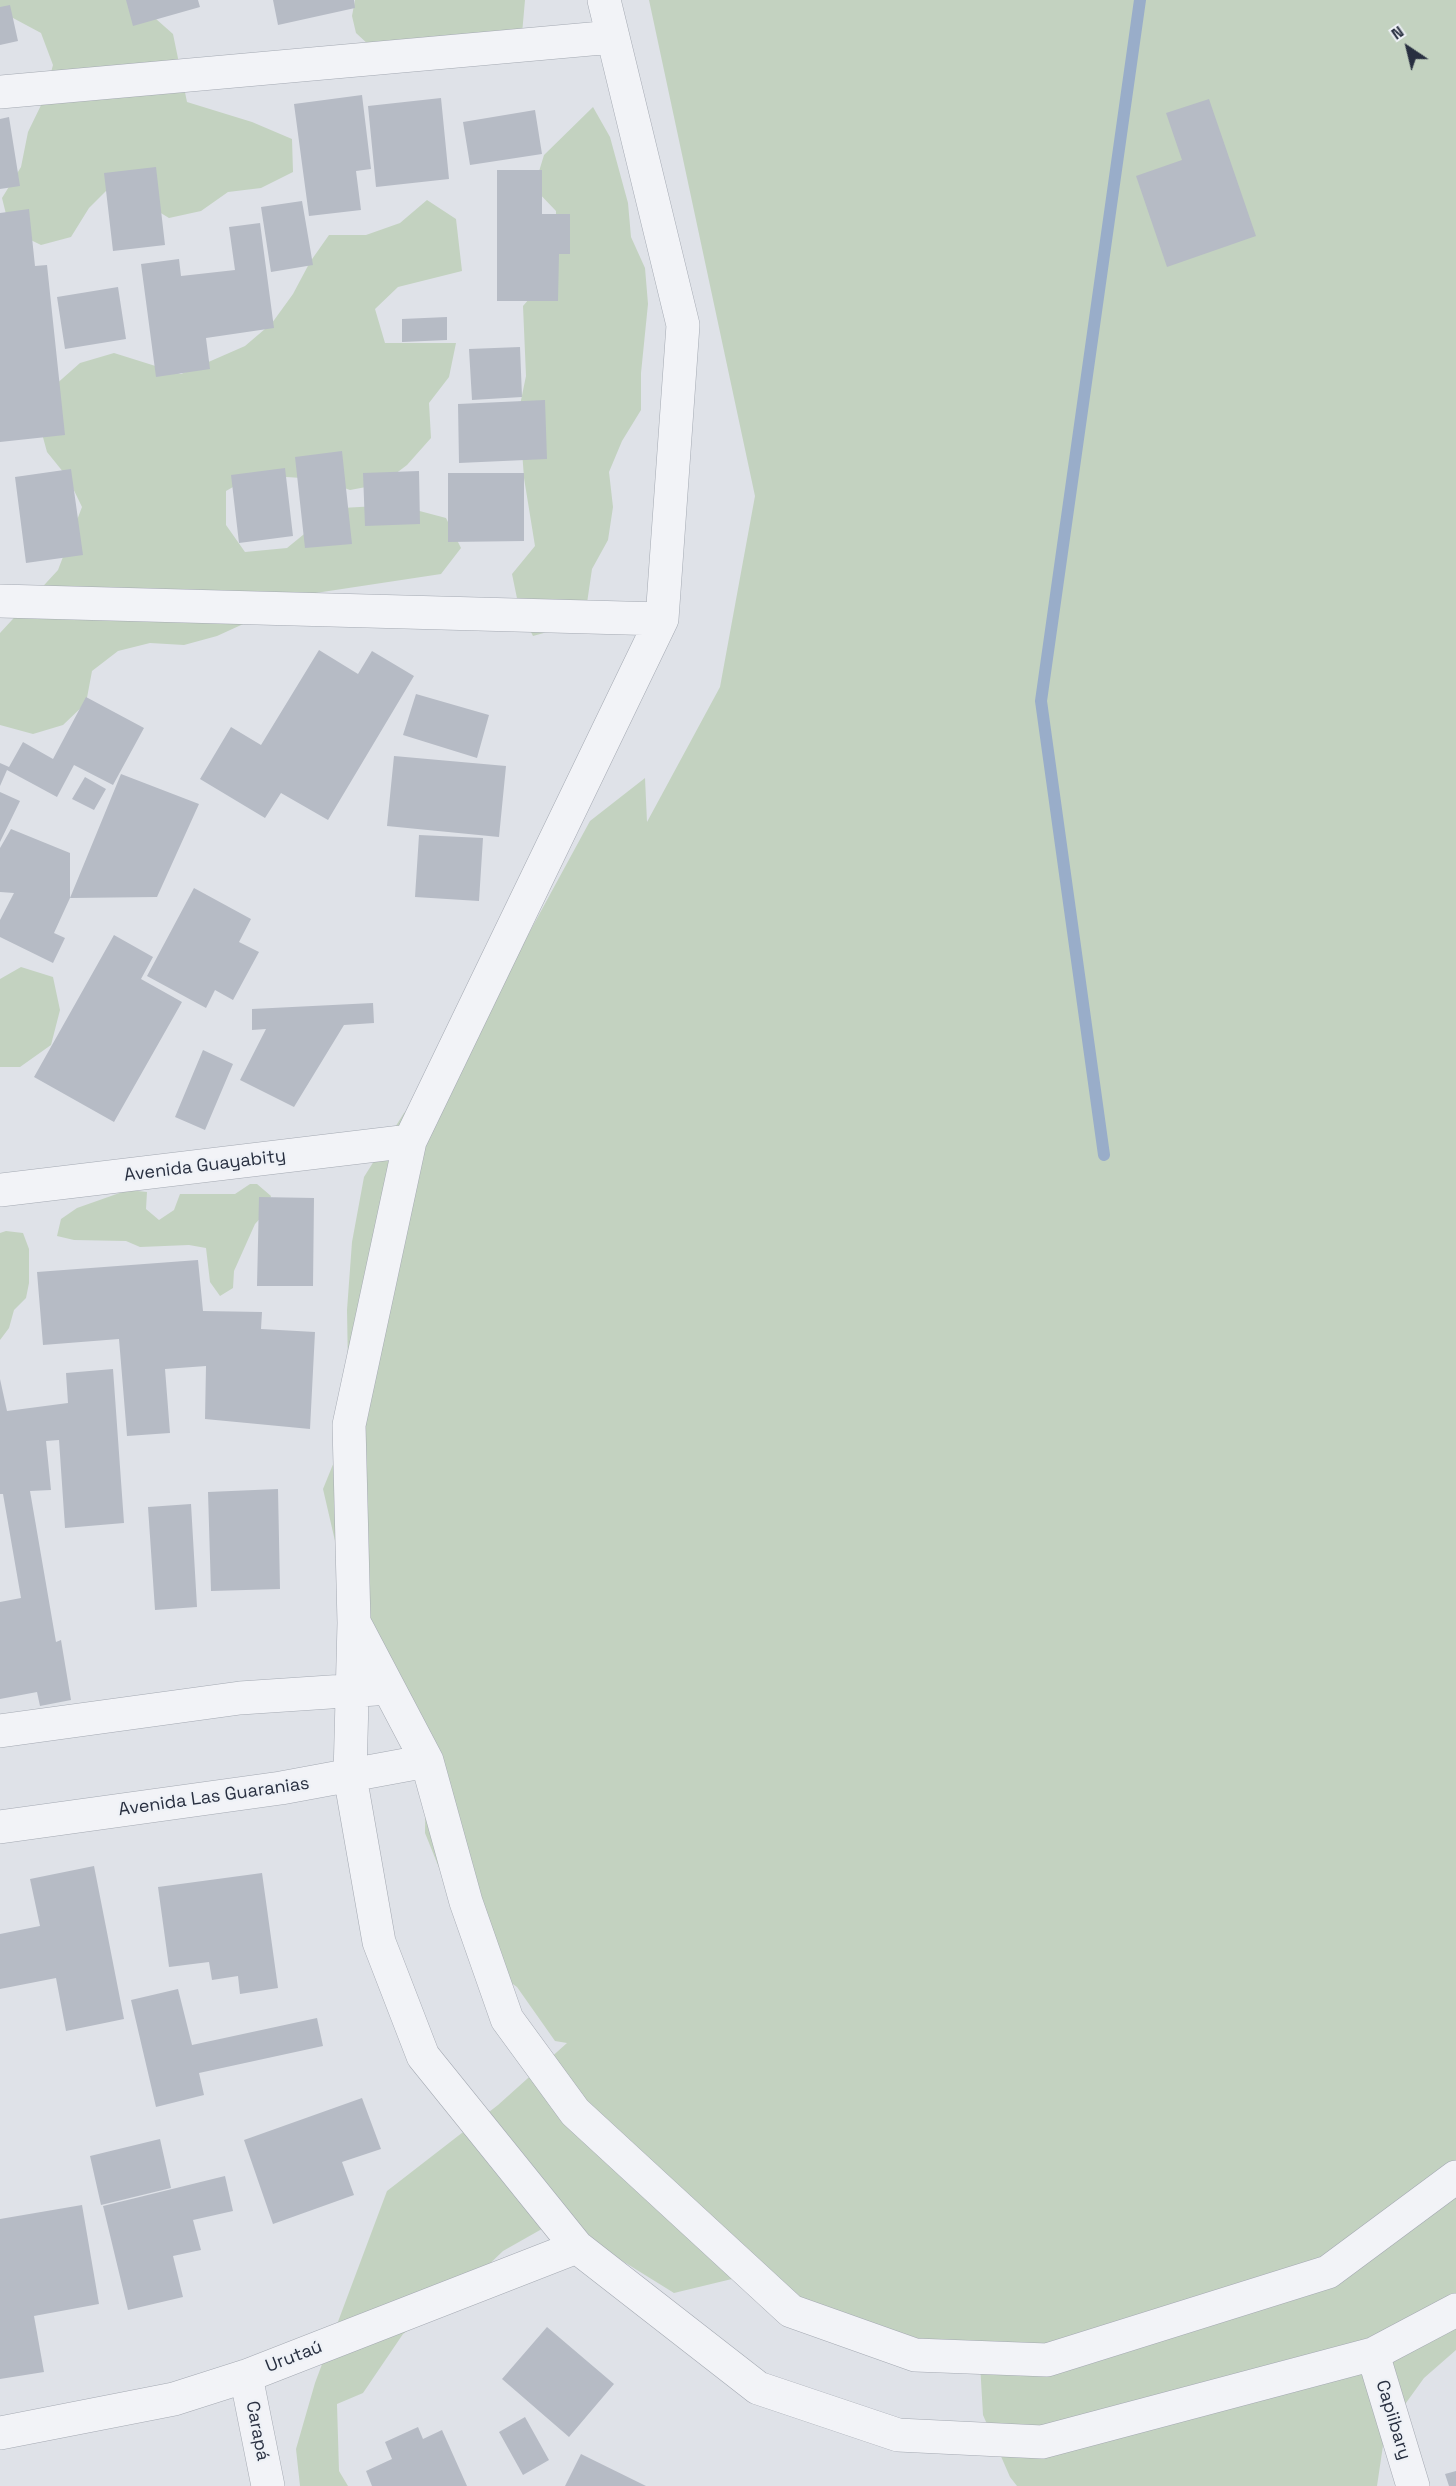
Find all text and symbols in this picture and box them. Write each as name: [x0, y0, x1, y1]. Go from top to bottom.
north arrow: [1378, 18, 1438, 78]
text: N: [1387, 21, 1408, 45]
street label: Avenida Guayabity: [123, 1145, 287, 1187]
street label: Avenida Las Guaranias: [117, 1773, 311, 1821]
street label: Urutaú: [263, 2336, 325, 2378]
street label: Capiibary: [1371, 2378, 1415, 2462]
street label: Carapá: [241, 2399, 273, 2463]

